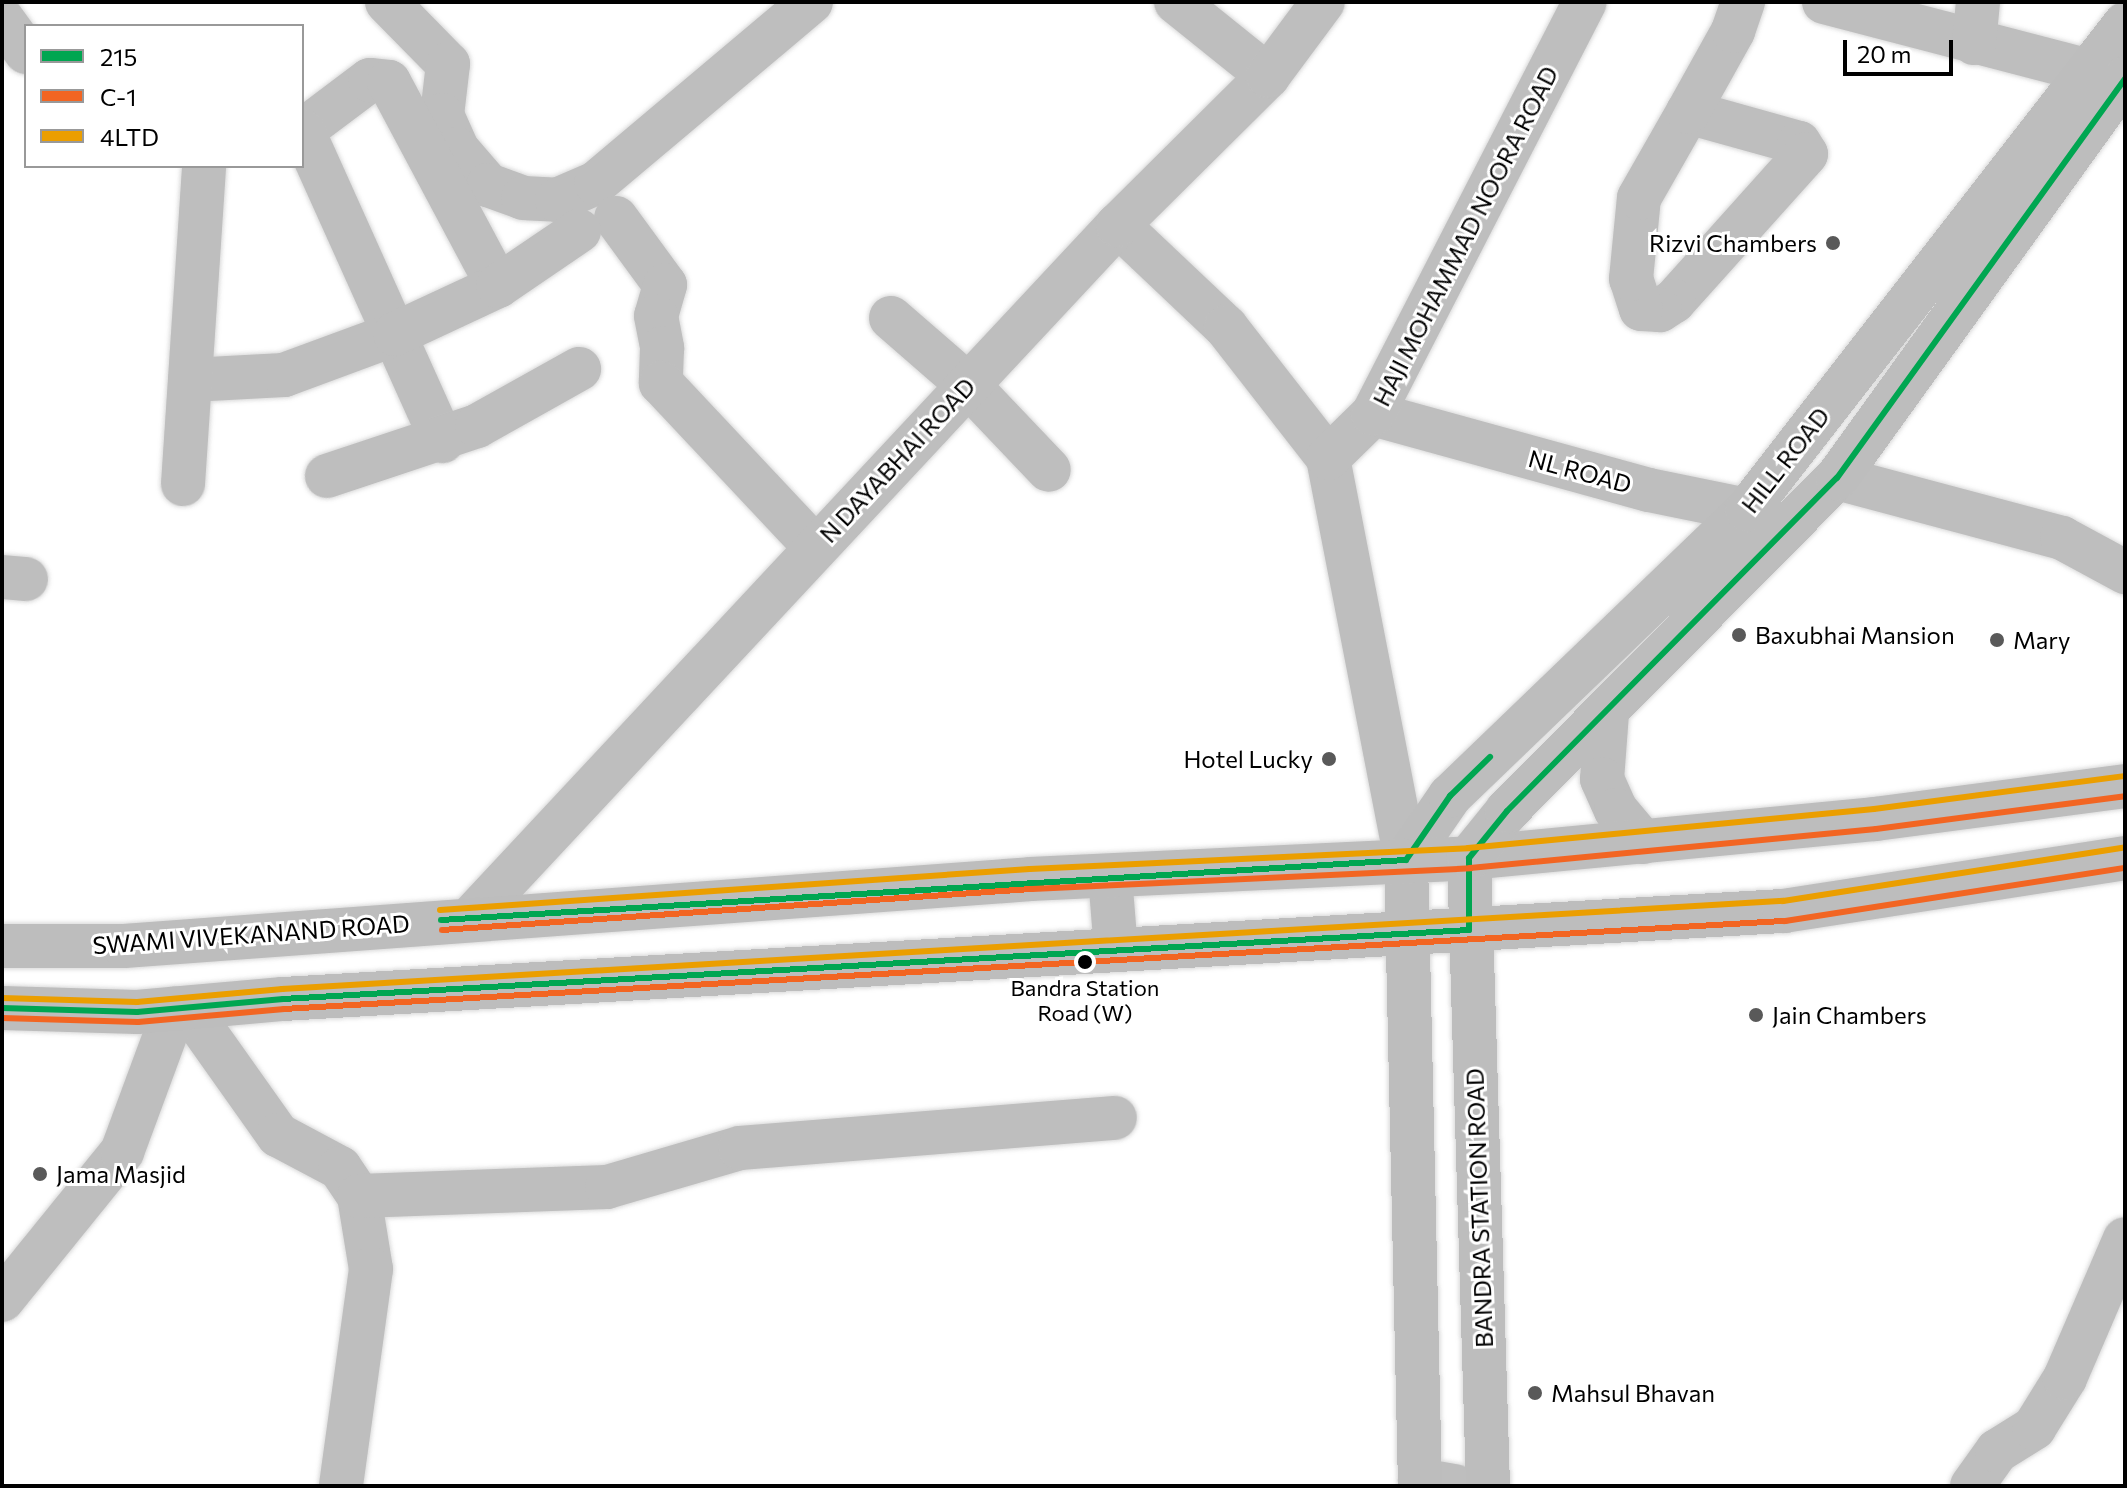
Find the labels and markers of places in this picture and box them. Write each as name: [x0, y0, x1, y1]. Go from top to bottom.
place label: Rizvi Chambers: [1649, 229, 1817, 257]
marker: Rizvi Chambers: [1824, 234, 1842, 252]
place label: Baxubhai Mansion: [1755, 621, 1955, 649]
marker: Baxubhai Mansion: [1730, 626, 1748, 644]
place label: Mary: [2013, 626, 2070, 654]
marker: Mary: [1988, 631, 2006, 649]
place label: Hotel Lucky: [1183, 745, 1313, 773]
marker: Hotel Lucky: [1320, 750, 1338, 768]
marker: Bandra Station Road (W): [1077, 954, 1093, 970]
place label: Bandra Station Road (W): [1011, 974, 1159, 1026]
place label: Jain Chambers: [1772, 1001, 1927, 1029]
marker: Jain Chambers: [1747, 1006, 1765, 1024]
place label: Jama Masjid: [56, 1160, 186, 1188]
marker: Jama Masjid: [31, 1165, 49, 1183]
place label: Mahsul Bhavan: [1551, 1379, 1715, 1407]
marker: Mahsul Bhavan: [1526, 1384, 1544, 1402]

